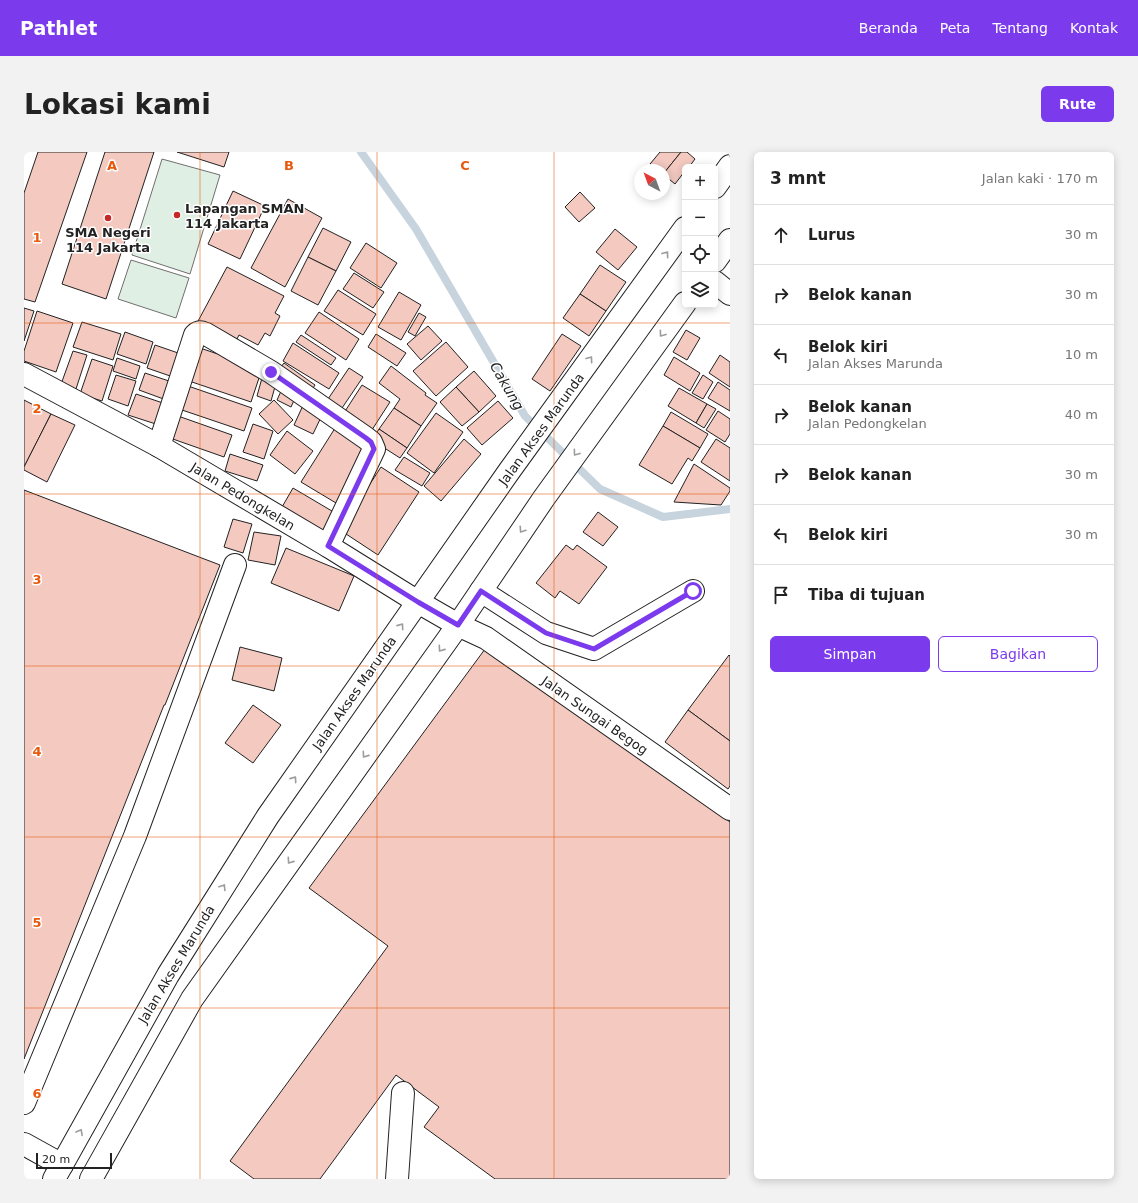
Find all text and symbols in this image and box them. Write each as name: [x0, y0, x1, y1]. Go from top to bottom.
text: Pathlet: [20, 17, 97, 39]
text: Beranda: [859, 20, 918, 36]
text: Peta: [940, 20, 970, 36]
text: Tentang: [992, 20, 1048, 36]
text: Kontak: [1070, 20, 1118, 36]
button: Rute: [1041, 86, 1114, 122]
text: Lokasi kami: [24, 88, 211, 121]
text: A: [107, 158, 117, 173]
text: B: [284, 158, 294, 173]
text: C: [460, 158, 470, 173]
north arrow: [634, 164, 670, 200]
map controls: [682, 164, 718, 308]
button: +: [682, 164, 718, 200]
text: 3 mnt: [770, 168, 826, 188]
text: Jalan kaki · 170 m: [982, 171, 1098, 186]
button: −: [682, 200, 718, 236]
place label: Lapangan SMAN 114 Jakarta: [185, 201, 305, 231]
marker: Lapangan SMAN 114 Jakarta: [172, 210, 182, 220]
marker: SMA Negeri 114 Jakarta: [103, 213, 113, 223]
icon: ahead: [770, 224, 792, 246]
place label: SMA Negeri 114 Jakarta: [65, 225, 151, 255]
text: Lurus: [808, 226, 855, 244]
text: 30 m: [1065, 227, 1098, 242]
text: 1: [32, 230, 42, 245]
button: locate: [682, 236, 718, 272]
one-way arrow: [662, 251, 669, 258]
button: layers: [682, 272, 718, 308]
icon: right: [770, 284, 792, 306]
text: Belok kanan: [808, 286, 912, 304]
text: 30 m: [1065, 287, 1098, 302]
one-way arrow: [660, 330, 667, 337]
text: Belok kiri: [808, 338, 888, 356]
icon: left: [770, 344, 792, 366]
text: 10 m: [1065, 347, 1098, 362]
text: Jalan Akses Marunda: [808, 356, 943, 371]
one-way arrow: [586, 357, 593, 364]
water label: Cakung: [487, 359, 527, 413]
route end: [262, 363, 280, 381]
street label: Jalan Akses Marunda: [495, 370, 587, 489]
text: Belok kanan: [808, 398, 912, 416]
text: 2: [32, 401, 42, 416]
icon: right: [770, 404, 792, 426]
text: 40 m: [1065, 407, 1098, 422]
text: Jalan Pedongkelan: [808, 416, 927, 431]
one-way arrow: [574, 449, 581, 456]
street label: Jalan Pedongkelan: [187, 459, 297, 533]
icon: right: [770, 464, 792, 486]
text: Belok kanan: [808, 466, 912, 484]
text: 30 m: [1065, 467, 1098, 482]
icon: left: [770, 524, 792, 546]
one-way arrow: [519, 526, 527, 533]
text: Belok kiri: [808, 526, 888, 544]
text: 30 m: [1065, 527, 1098, 542]
text: 3: [32, 572, 42, 587]
route start: [684, 582, 702, 600]
icon: arrive: [770, 584, 792, 606]
text: Tiba di tujuan: [808, 586, 925, 604]
one-way arrow: [396, 624, 403, 631]
street label: Jalan Akses Marunda: [309, 634, 399, 754]
button: Simpan: [770, 636, 930, 672]
button: Bagikan: [938, 636, 1098, 672]
one-way arrow: [439, 644, 446, 651]
street label: Jalan Sungai Begog: [538, 673, 651, 758]
text: 4: [32, 744, 42, 759]
one-way arrow: [363, 750, 370, 757]
one-way arrow: [289, 776, 296, 783]
one-way arrow: [287, 857, 295, 864]
one-way arrow: [218, 885, 225, 892]
street label: Jalan Akses Marunda: [135, 903, 218, 1027]
text: 5: [32, 915, 42, 930]
text: 6: [32, 1086, 42, 1101]
one-way arrow: [75, 1129, 82, 1137]
scale bar: [36, 1151, 112, 1170]
text: 20 m: [42, 1153, 70, 1166]

